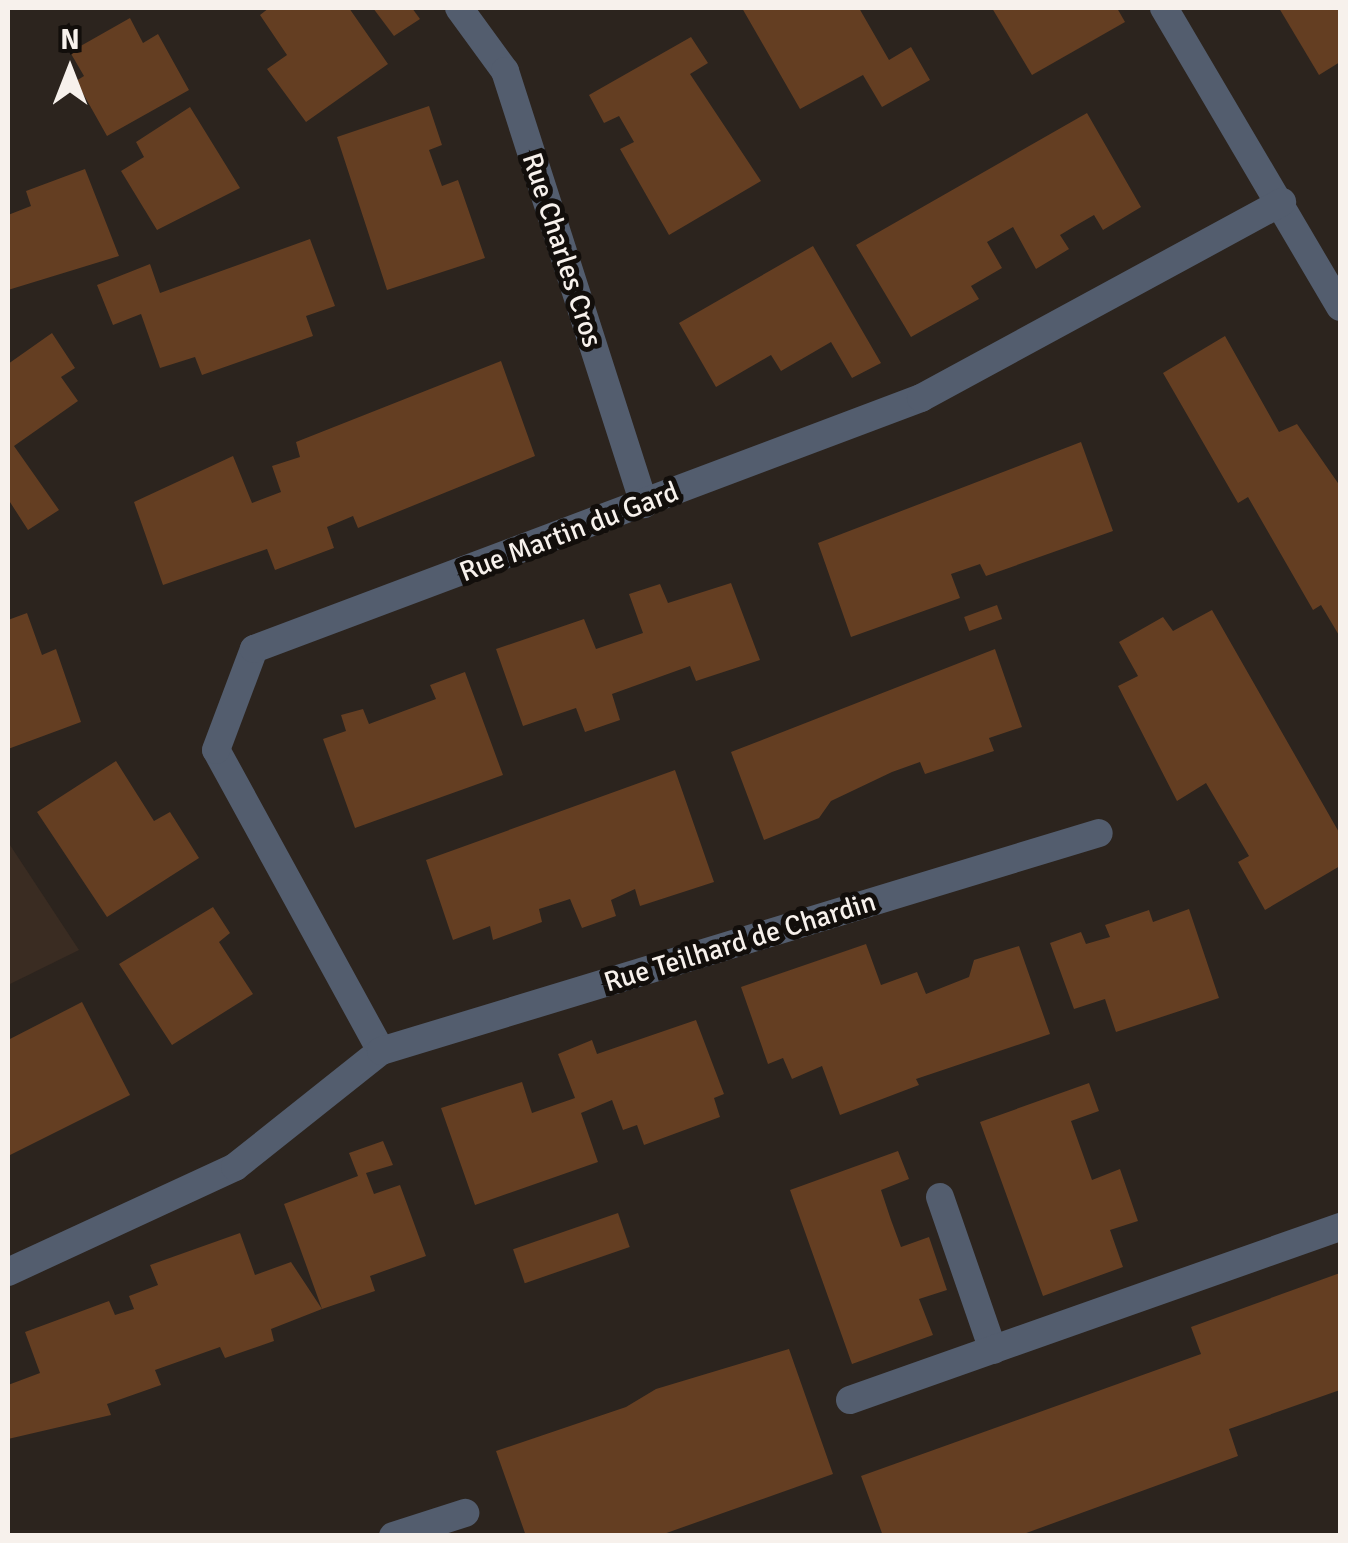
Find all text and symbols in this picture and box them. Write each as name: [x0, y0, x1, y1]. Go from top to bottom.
north arrow: [20, 20, 120, 120]
text: N: [60, 23, 80, 57]
street label: Rue Charles Cros: [515, 149, 609, 351]
street label: Rue Martin du Gard: [455, 475, 683, 589]
street label: Rue Teilhard de Chardin: [600, 885, 880, 999]

